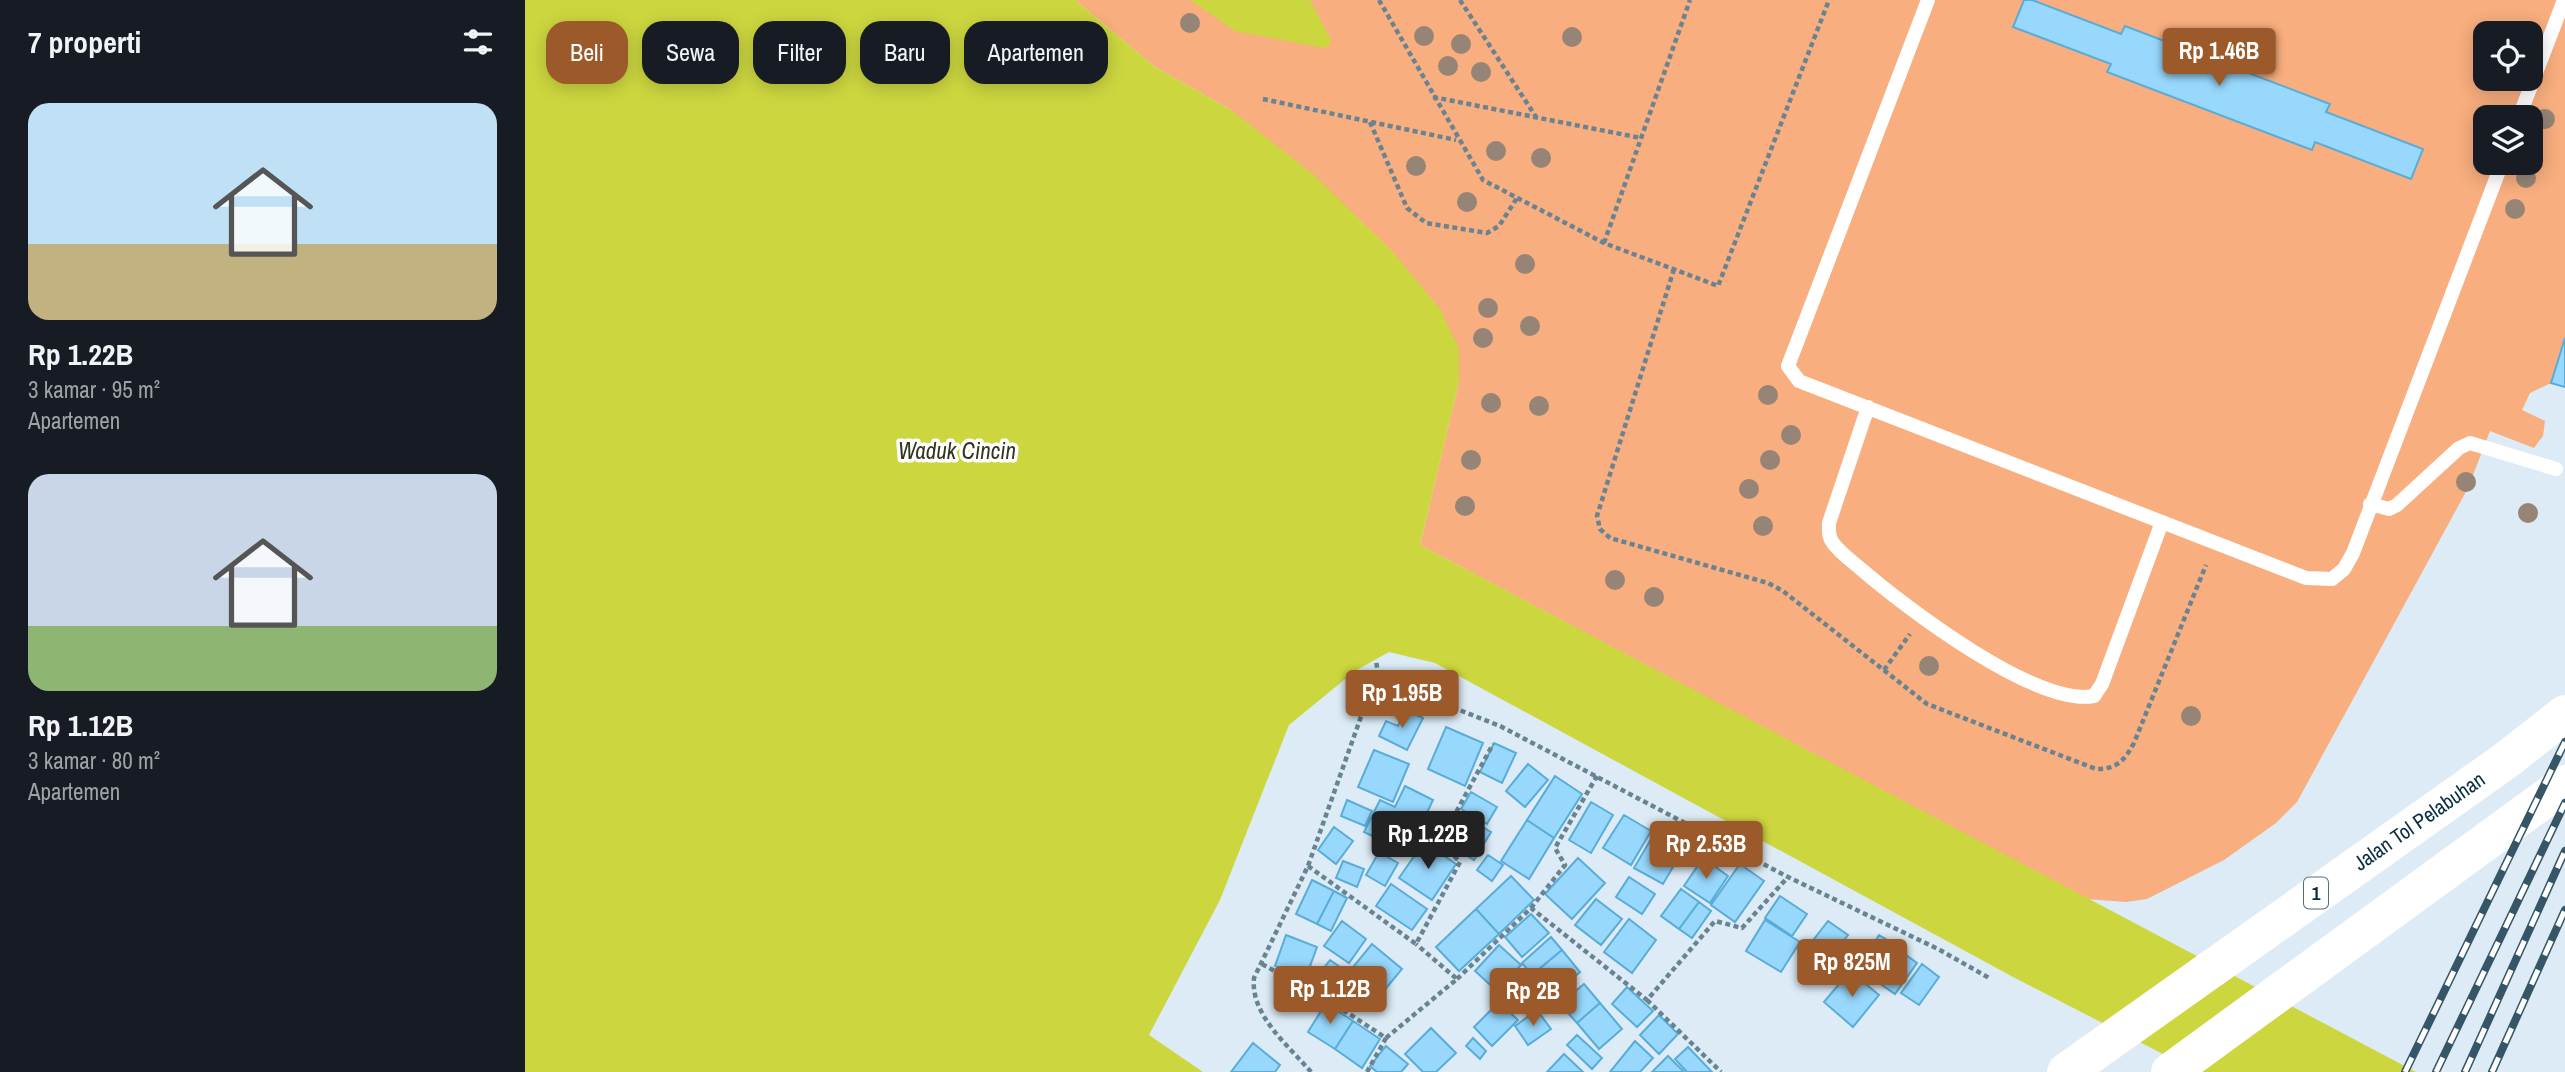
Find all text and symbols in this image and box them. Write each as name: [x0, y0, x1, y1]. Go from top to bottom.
chip: Beli: [546, 21, 628, 84]
chip: Sewa: [642, 21, 739, 84]
chip: Filter: [753, 21, 846, 84]
chip: Baru: [860, 21, 950, 84]
chip: Apartemen: [964, 21, 1108, 84]
map controls: [2473, 21, 2543, 175]
button: locate: [2473, 21, 2543, 91]
text: 7 properti: [28, 22, 141, 62]
icon: filters: [459, 23, 497, 61]
pin: Rp 1.46B: [2147, 28, 2291, 88]
text: Rp 1.46B: [2179, 35, 2259, 66]
button: layers: [2473, 105, 2543, 175]
icon: home: [200, 149, 326, 275]
text: Rp 1.22B: [28, 334, 133, 374]
text: 3 kamar · 95 m²: [28, 374, 160, 405]
text: Apartemen: [28, 405, 120, 436]
water label: Waduk Cincin: [898, 435, 1016, 466]
icon: home: [200, 520, 326, 646]
pin: Rp 1.95B: [1330, 670, 1474, 730]
text: Rp 1.95B: [1362, 677, 1442, 708]
text: Rp 1.12B: [28, 705, 133, 745]
text: 3 kamar · 80 m²: [28, 745, 160, 776]
street label: Jalan Tol Pelabuhan: [2347, 765, 2491, 877]
text: Apartemen: [28, 776, 120, 807]
pin: Rp 1.22B: [1356, 812, 1500, 871]
text: Rp 1.22B: [1388, 818, 1468, 849]
pin: Rp 2.53B: [1634, 822, 1778, 881]
text: Rp 2.53B: [1666, 828, 1746, 859]
road number: 1: [2304, 878, 2328, 908]
pin: Rp 825M: [1787, 940, 1917, 999]
text: Rp 825M: [1813, 946, 1891, 977]
pin: Rp 1.12B: [1258, 967, 1402, 1026]
pin: Rp 2B: [1484, 968, 1582, 1028]
text: Rp 1.12B: [1290, 973, 1370, 1004]
text: Rp 2B: [1506, 975, 1560, 1006]

